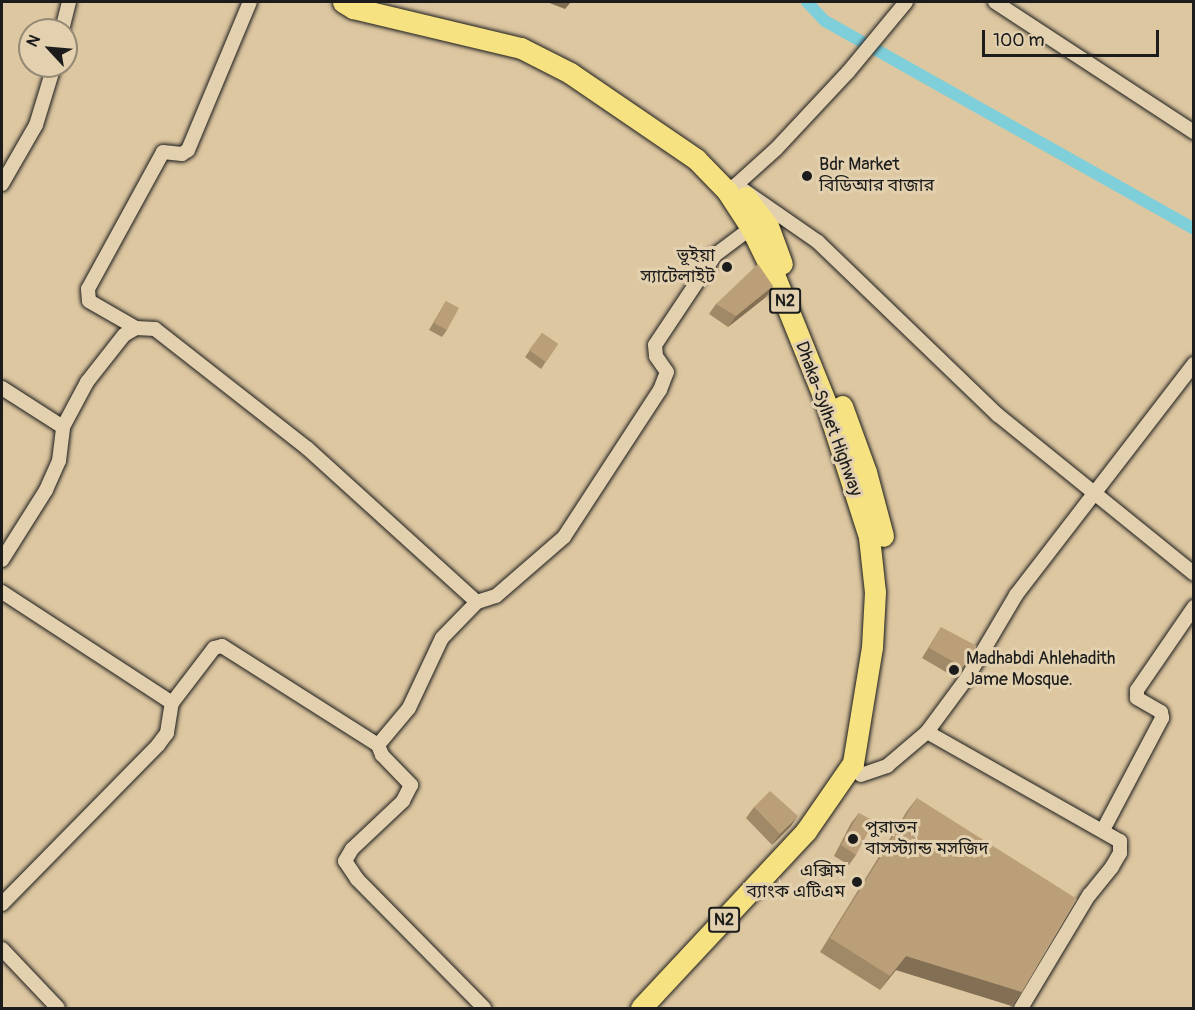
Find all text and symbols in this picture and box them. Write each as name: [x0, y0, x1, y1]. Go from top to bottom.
north arrow: [18, 18, 78, 78]
scale bar: [985, 18, 1162, 56]
text: 100 m: [993, 29, 1045, 52]
text: N: [22, 32, 45, 50]
place label: Bdr Market বিডিআর বাজার: [819, 155, 934, 198]
marker: Bdr Market বিডিআর বাজার: [800, 169, 814, 183]
place label: ভূইয়া স্যাটেলাইট: [640, 246, 715, 288]
marker: ভূইয়া স্যাটেলাইট: [720, 260, 734, 274]
road number: N2: [768, 288, 802, 314]
street label: Dhaka-Sylhet Highway: [790, 339, 866, 499]
place label: Madhabdi Ahlehadith Jame Mosque.: [966, 649, 1116, 692]
marker: Madhabdi Ahlehadith Jame Mosque.: [947, 663, 961, 677]
place label: পুরাতন বাসস্ট্যান্ড মসজিদ: [865, 818, 988, 860]
marker: পুরাতন বাসস্ট্যান্ড মসজিদ: [846, 832, 860, 846]
place label: এক্সিম ব্যাংক এটিএম: [746, 861, 845, 904]
marker: এক্সিম ব্যাংক এটিএম: [850, 875, 864, 889]
road number: N2: [708, 907, 740, 933]

